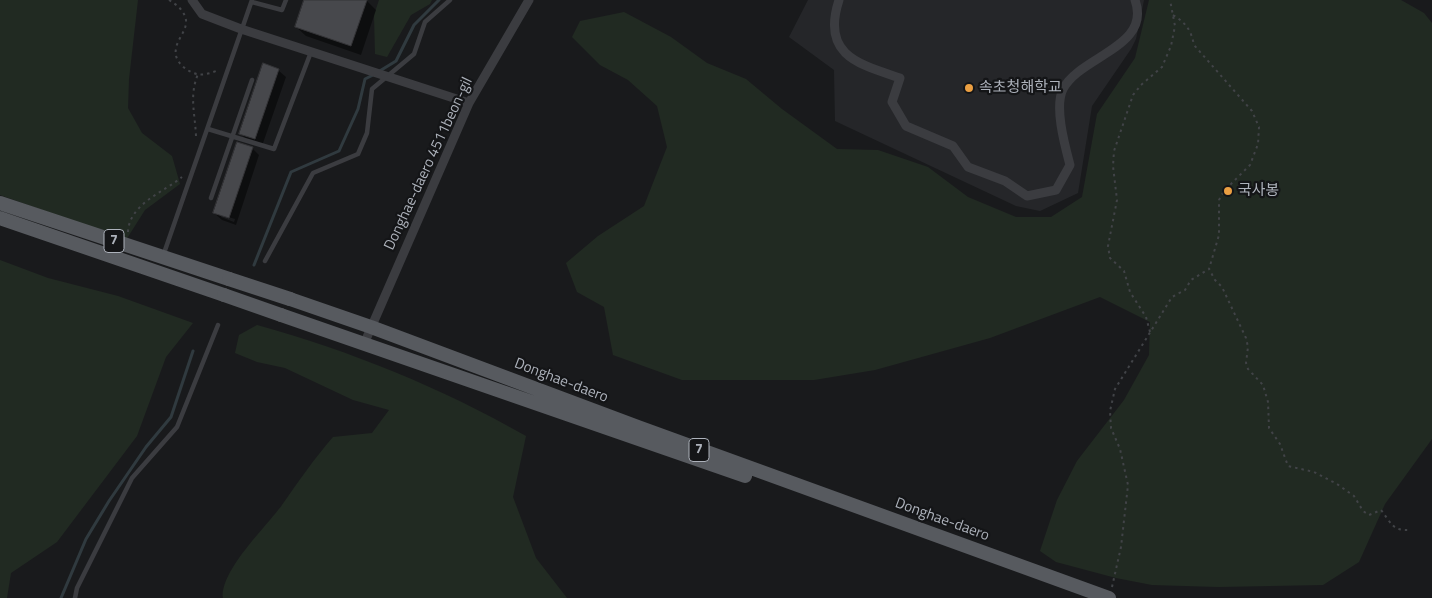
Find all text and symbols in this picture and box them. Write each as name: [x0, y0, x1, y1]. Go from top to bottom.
street label: Donghae-daero 4511beon-gil: [381, 75, 477, 253]
place label: 속초청해학교: [979, 79, 1062, 97]
marker: 속초청해학교: [963, 82, 975, 94]
place label: 국사봉: [1238, 182, 1279, 200]
marker: 국사봉: [1222, 185, 1234, 197]
road number: 7: [104, 230, 124, 252]
street label: Donghae-daero: [512, 355, 610, 407]
road number: 7: [689, 438, 709, 462]
street label: Donghae-daero: [892, 495, 992, 545]

